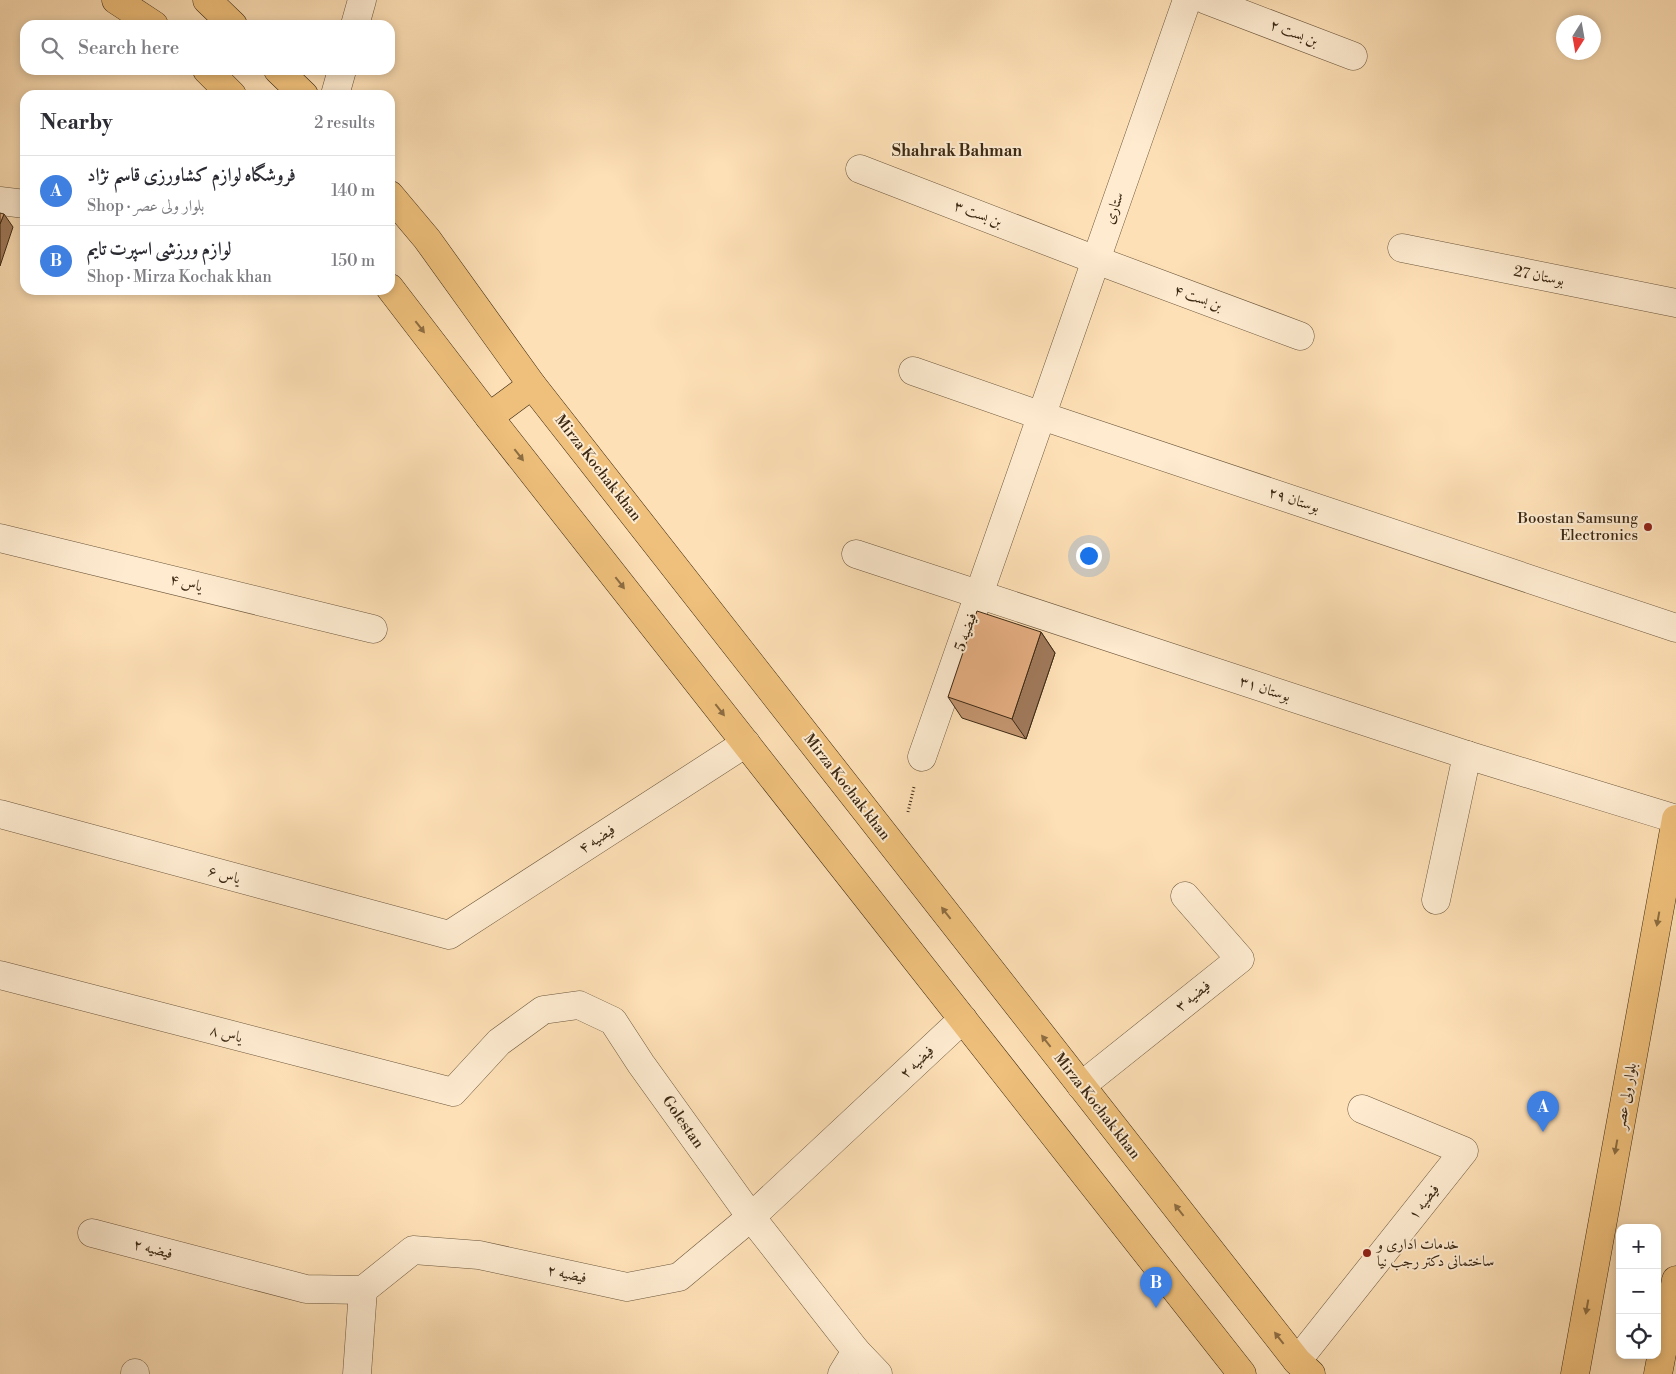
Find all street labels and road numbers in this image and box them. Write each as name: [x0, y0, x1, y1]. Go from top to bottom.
street label: بن بست ۲: [1267, 15, 1321, 51]
street label: ستاری: [1100, 189, 1128, 227]
street label: بن بست ۳: [951, 196, 1005, 232]
street label: بوستان 27: [1512, 262, 1566, 290]
street label: بن بست ۴: [1171, 281, 1225, 316]
street label: Mirza Kochak khan: [550, 411, 646, 525]
street label: بوستان ۲۹: [1266, 483, 1322, 517]
street label: یاس ۴: [168, 570, 205, 596]
street label: فیضیه 5: [951, 610, 981, 654]
street label: بوستان ۳۱: [1237, 672, 1293, 706]
street label: Mirza Kochak khan: [799, 730, 895, 844]
street label: فیضیه ۴: [575, 820, 619, 858]
street label: یاس ۶: [206, 862, 244, 889]
street label: فیضیه ۳: [1171, 976, 1215, 1016]
street label: یاس ۸: [208, 1021, 245, 1047]
street label: فیضیه ۲: [896, 1041, 938, 1083]
street label: Mirza Kochak khan: [1049, 1049, 1145, 1163]
street label: بلوار ولی عصر: [1611, 1061, 1641, 1132]
street label: Golestan: [658, 1092, 708, 1152]
street label: فیضیه ۱: [1404, 1180, 1444, 1224]
street label: فیضیه ۲: [131, 1235, 175, 1263]
street label: فیضیه ۲: [545, 1261, 589, 1287]

